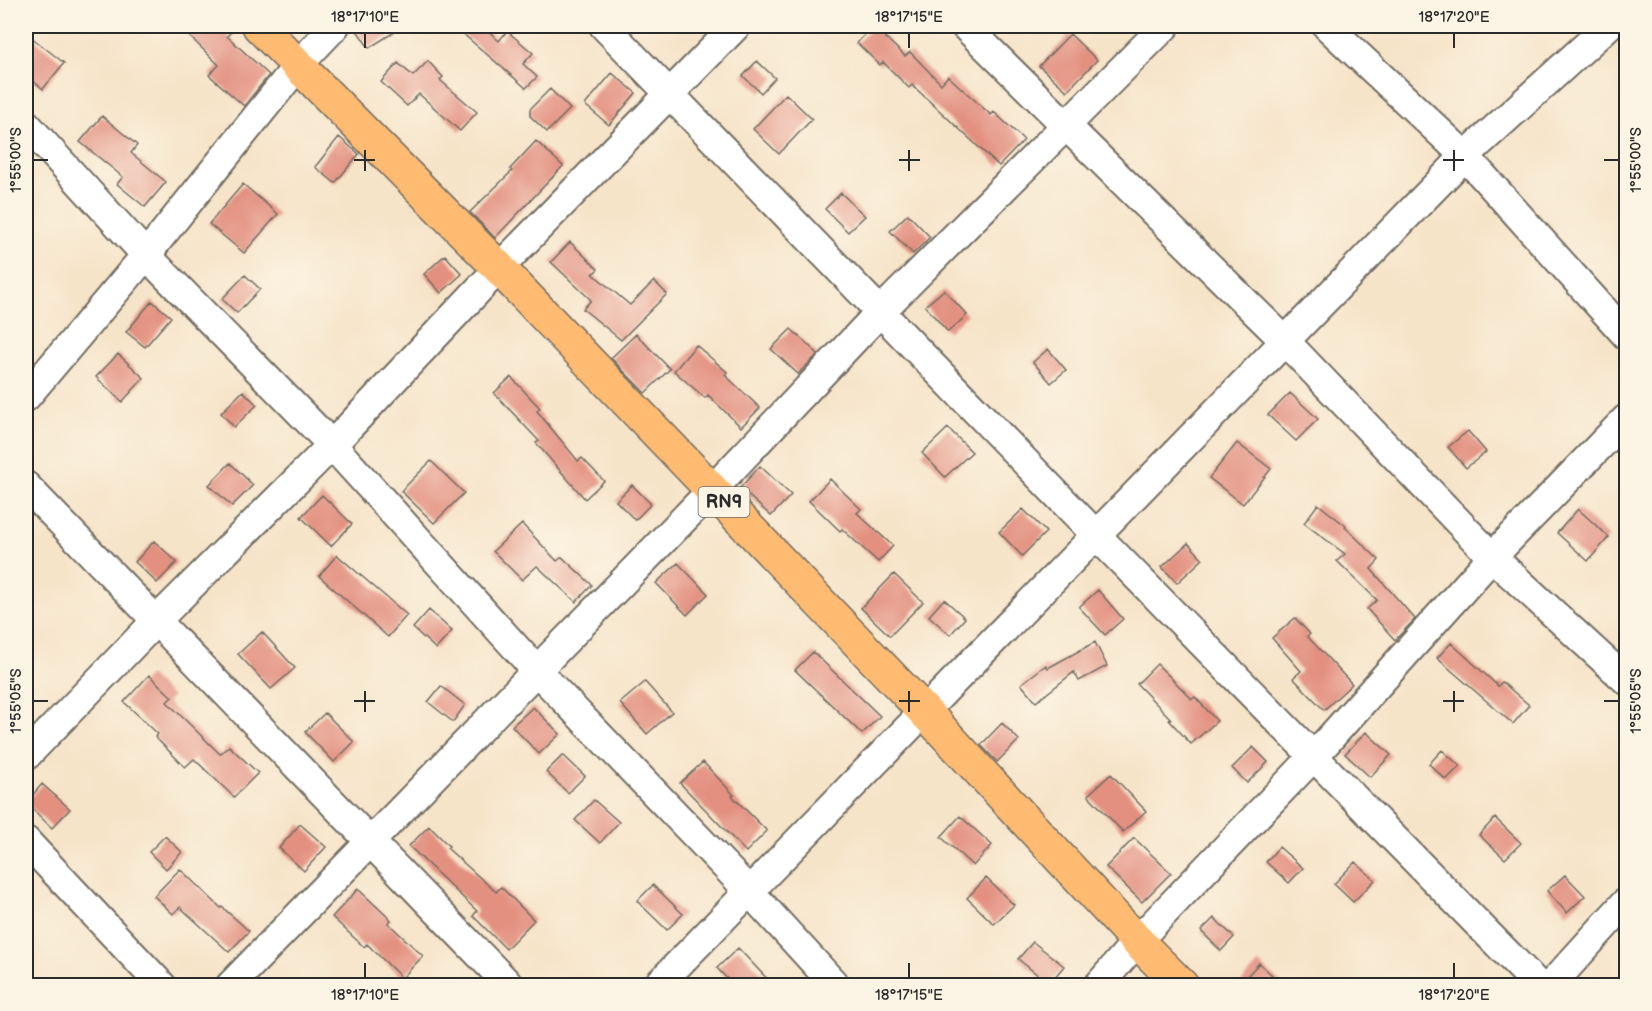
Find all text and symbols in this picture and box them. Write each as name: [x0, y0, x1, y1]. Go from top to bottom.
text: 18°17'10"E: [331, 8, 399, 27]
text: 18°17'15"E: [875, 8, 943, 27]
text: 18°17'20"E: [1418, 8, 1490, 27]
text: 1°55'00"S: [7, 127, 26, 193]
text: 1°55'00"S: [1627, 127, 1646, 193]
road number: RN9: [698, 487, 750, 517]
text: 1°55'05"S: [7, 668, 26, 734]
text: 1°55'05"S: [1627, 668, 1646, 734]
text: 18°17'10"E: [331, 986, 399, 1005]
text: 18°17'15"E: [875, 986, 943, 1005]
text: 18°17'20"E: [1418, 986, 1490, 1005]

